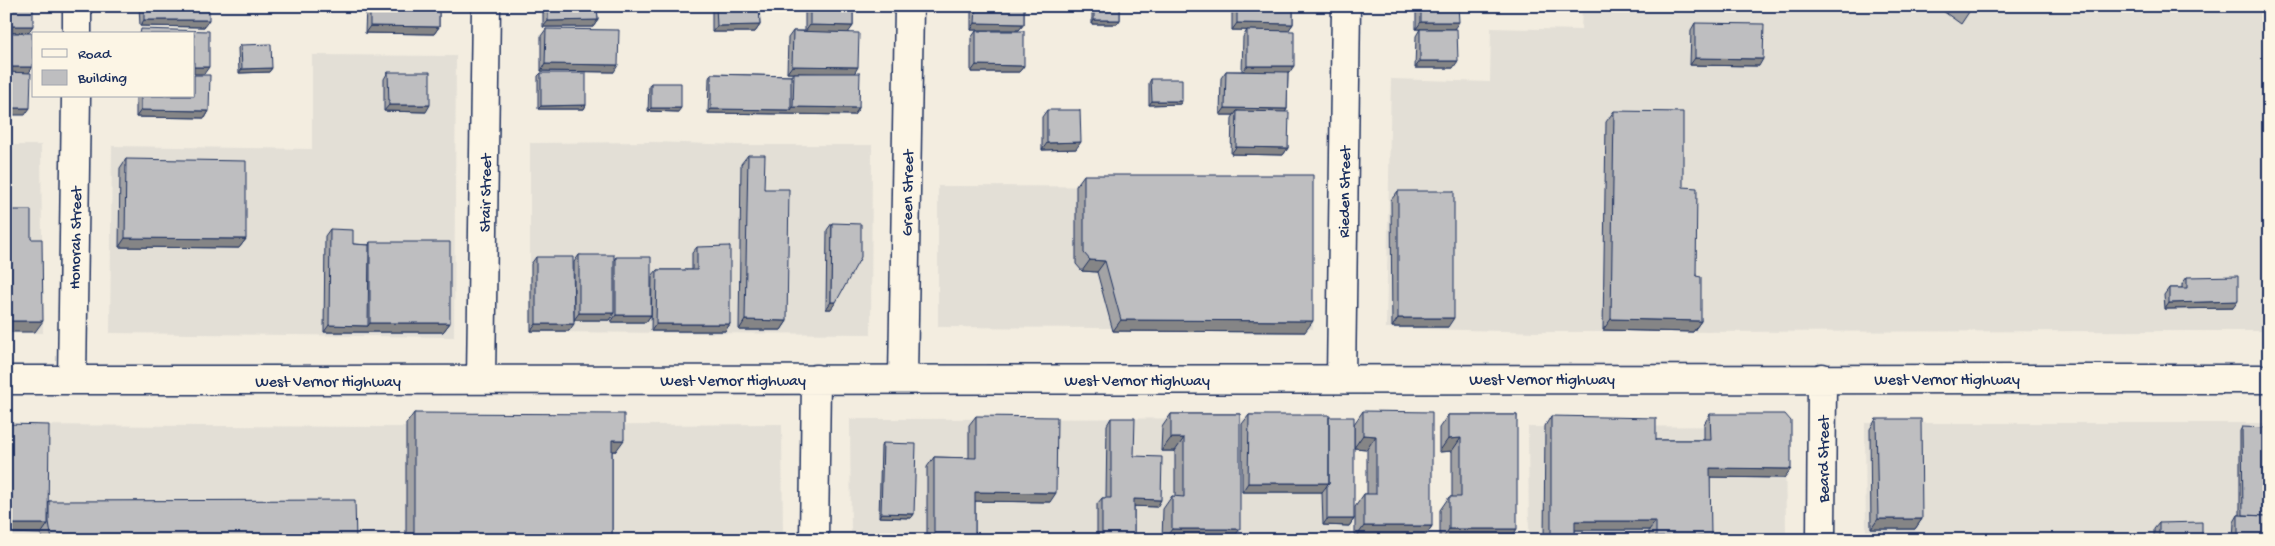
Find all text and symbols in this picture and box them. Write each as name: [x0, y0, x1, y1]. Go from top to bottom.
legend: [32, 32, 195, 98]
text: Road: [78, 46, 112, 64]
text: Building: [77, 70, 127, 88]
street label: Rieden Street: [1336, 145, 1357, 238]
street label: Green Street: [899, 148, 920, 236]
street label: Stair Street: [477, 152, 498, 232]
street label: Honorah Street: [67, 185, 88, 290]
street label: West Vernor Highway: [1469, 372, 1615, 391]
street label: West Vernor Highway: [1874, 372, 2020, 391]
street label: West Vernor Highway: [660, 373, 806, 392]
street label: West Vernor Highway: [1064, 373, 1210, 392]
street label: West Vernor Highway: [255, 374, 401, 393]
street label: Beard Street: [1816, 414, 1835, 503]

